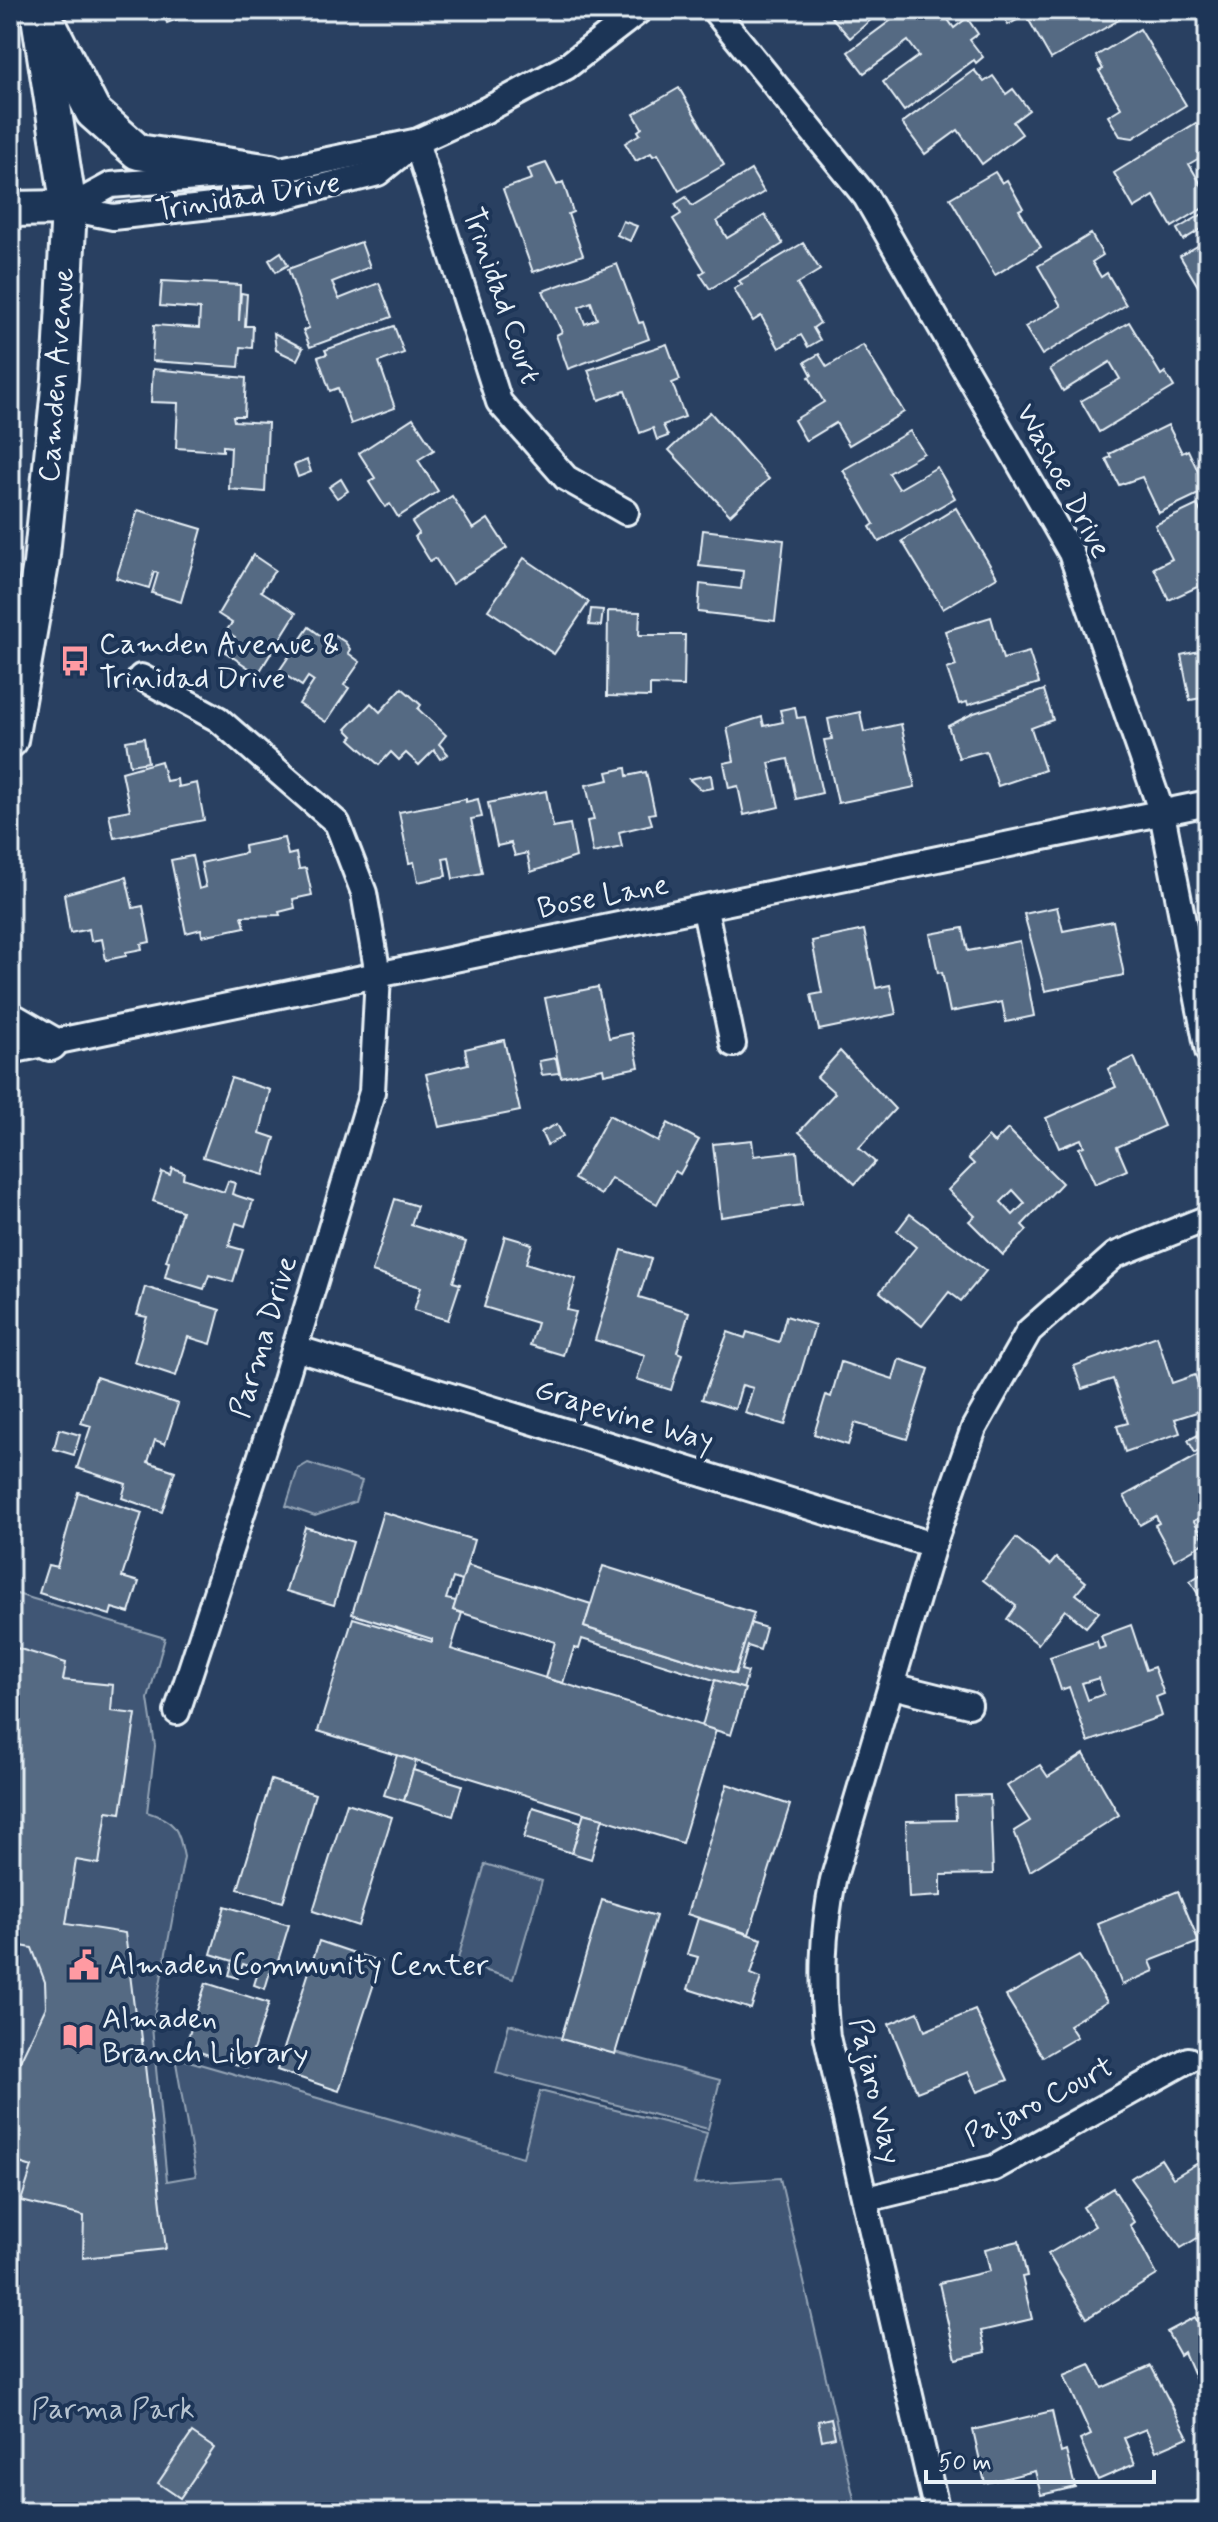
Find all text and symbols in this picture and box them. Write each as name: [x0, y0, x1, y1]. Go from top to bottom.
street label: Trinidad Drive: [153, 163, 343, 231]
street label: Trinidad Court: [453, 203, 549, 389]
street label: Camden Avenue: [30, 266, 84, 484]
street label: Washoe Drive: [1006, 397, 1120, 565]
place label: Camden Avenue & Trinidad Drive: [99, 625, 340, 698]
bus stop icon: Camden Avenue & Trinidad Drive: [58, 644, 92, 678]
street label: Bose Lane: [534, 865, 672, 929]
street label: Parma Drive: [221, 1251, 307, 1423]
street label: Grapevine Way: [530, 1370, 718, 1462]
place label: Almaden Community Center: [108, 1946, 489, 1985]
public building icon: Almaden Community Center: [67, 1948, 101, 1982]
place label: Almaden Branch Library: [102, 2000, 309, 2073]
street label: Pajaro Way: [839, 2014, 911, 2168]
library icon: Almaden Branch Library: [61, 2019, 95, 2053]
street label: Pajaro Court: [958, 2048, 1120, 2156]
park label: Parma Park: [31, 2390, 195, 2429]
scale bar: [926, 2434, 1154, 2484]
text: 50 m: [938, 2448, 992, 2479]

